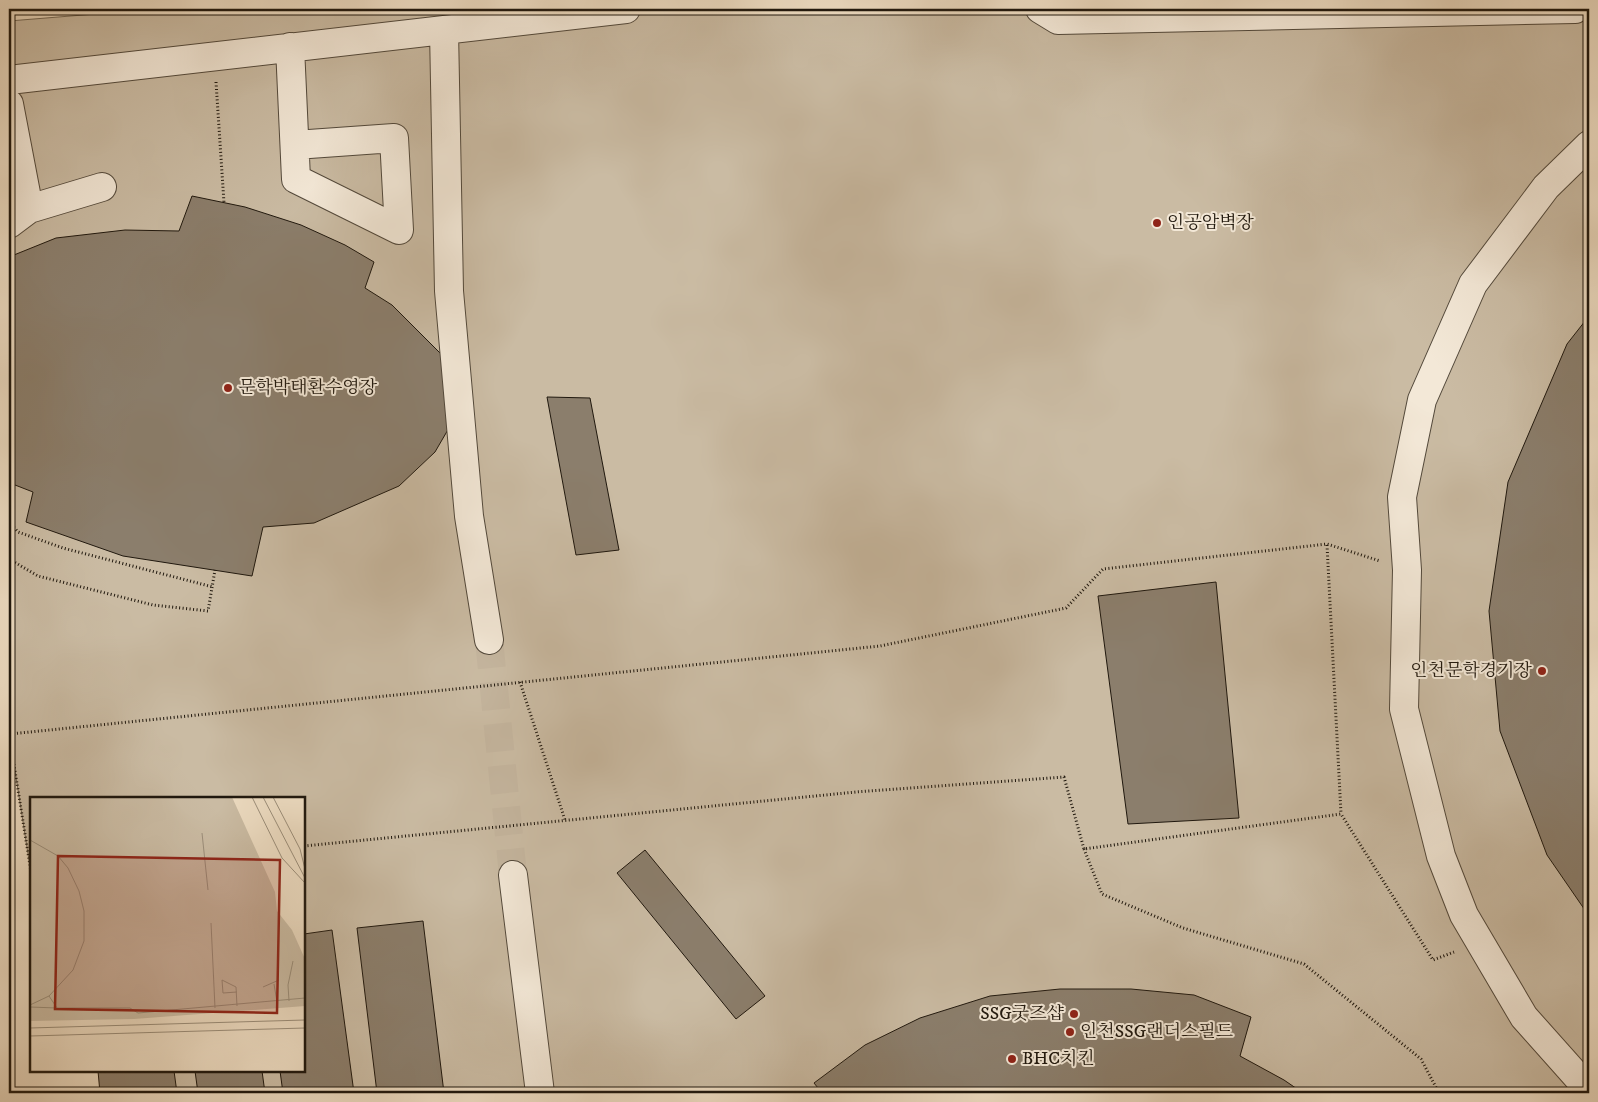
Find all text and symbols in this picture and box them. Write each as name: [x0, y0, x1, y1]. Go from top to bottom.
place label: 인공암벽장: [1167, 212, 1255, 234]
marker: 인공암벽장: [1151, 217, 1163, 229]
place label: 문학박태환수영장: [238, 377, 378, 399]
marker: 문학박태환수영장: [222, 382, 234, 394]
place label: 인천문학경기장: [1410, 660, 1533, 682]
marker: 인천문학경기장: [1536, 665, 1548, 677]
inset map: [30, 797, 305, 1072]
place label: SSG굿즈샵: [980, 1003, 1065, 1025]
marker: SSG굿즈샵: [1068, 1008, 1080, 1020]
place label: 인천SSG랜더스필드: [1080, 1021, 1234, 1043]
marker: 인천SSG랜더스필드: [1064, 1026, 1076, 1038]
place label: BHC치킨: [1022, 1048, 1095, 1070]
marker: BHC치킨: [1006, 1053, 1018, 1065]

